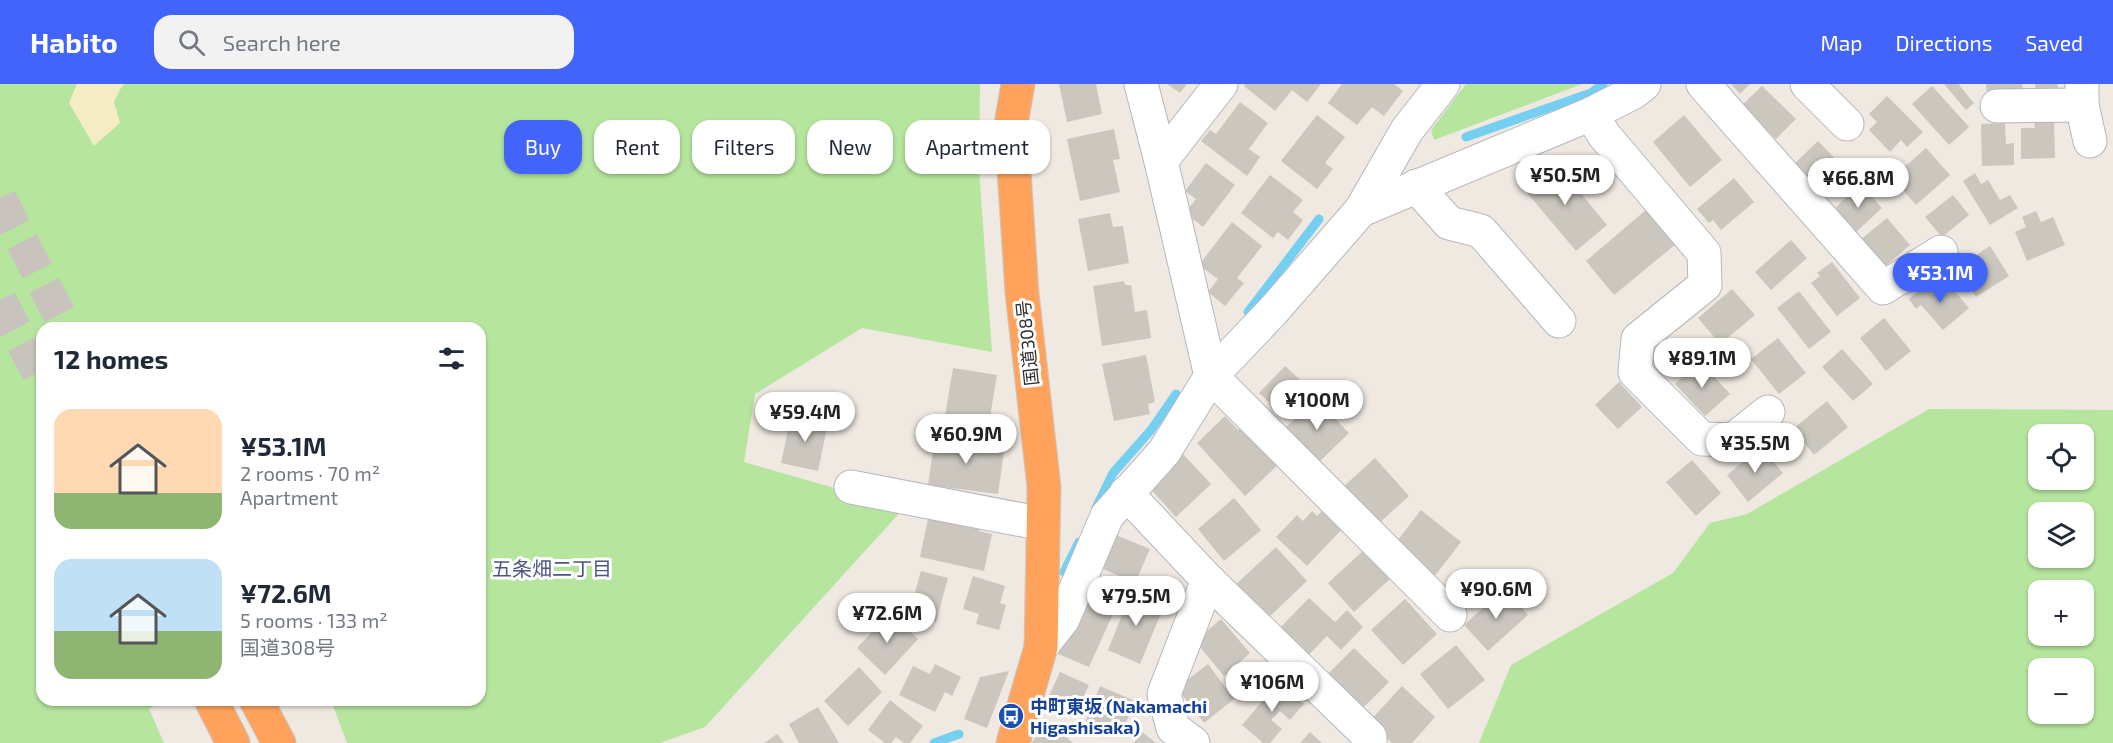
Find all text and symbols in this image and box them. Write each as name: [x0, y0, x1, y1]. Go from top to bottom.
search box: [154, 15, 574, 69]
text: Habito: [30, 25, 118, 59]
icon: search: [175, 26, 208, 59]
text: Search here: [223, 29, 341, 55]
text: Map: [1820, 30, 1863, 55]
text: Directions: [1896, 30, 1992, 55]
text: Saved: [2025, 30, 2083, 55]
chip: Buy: [504, 120, 582, 174]
chip: Rent: [594, 120, 680, 174]
chip: Filters: [692, 120, 795, 174]
chip: New: [807, 120, 893, 174]
chip: Apartment: [905, 120, 1050, 174]
pin: ¥50.5M: [1516, 155, 1614, 206]
pin: ¥66.8M: [1809, 158, 1907, 209]
text: ¥50.5M: [1529, 162, 1601, 186]
text: ¥66.8M: [1822, 165, 1894, 189]
pin: ¥53.1M: [1891, 253, 1989, 304]
text: ¥53.1M: [1907, 260, 1973, 284]
street label: 国道308号: [1012, 299, 1042, 387]
pin: ¥89.1M: [1653, 338, 1751, 389]
icon: filters: [435, 342, 468, 375]
text: 12 homes: [54, 343, 168, 374]
text: ¥89.1M: [1668, 345, 1736, 369]
pin: ¥100M: [1275, 380, 1359, 431]
text: ¥100M: [1284, 387, 1350, 411]
pin: ¥59.4M: [756, 392, 854, 443]
text: ¥59.4M: [769, 399, 841, 423]
pin: ¥60.9M: [917, 414, 1015, 465]
text: ¥60.9M: [930, 421, 1002, 445]
pin: ¥35.5M: [1706, 423, 1804, 474]
map controls: [2028, 424, 2094, 724]
button: locate: [2028, 424, 2094, 490]
text: ¥53.1M: [240, 430, 327, 461]
text: ¥35.5M: [1720, 430, 1790, 454]
icon: home: [102, 433, 174, 505]
text: 2 rooms · 70 m²: [240, 461, 380, 485]
text: Apartment: [240, 485, 338, 509]
button: layers: [2028, 502, 2094, 568]
district label: 五条畑二丁目: [492, 556, 612, 580]
pin: ¥90.6M: [1447, 569, 1545, 620]
pin: ¥79.5M: [1087, 576, 1185, 627]
text: ¥90.6M: [1460, 576, 1532, 600]
text: ¥72.6M: [240, 577, 332, 608]
button: +: [2028, 580, 2094, 646]
icon: home: [102, 583, 174, 655]
text: ¥79.5M: [1101, 583, 1171, 607]
pin: ¥72.6M: [838, 593, 936, 644]
text: ¥72.6M: [852, 600, 922, 624]
text: 5 rooms · 133 m²: [240, 608, 387, 632]
text: 国道308号: [240, 635, 335, 659]
button: −: [2028, 658, 2094, 724]
pin: ¥106M: [1230, 662, 1314, 713]
text: ¥106M: [1240, 669, 1304, 693]
place label: 中町東坂 (Nakamachi Higashisaka): [1030, 695, 1207, 738]
bus stop icon: 中町東坂 (Nakamachi Higashisaka): [996, 701, 1026, 731]

